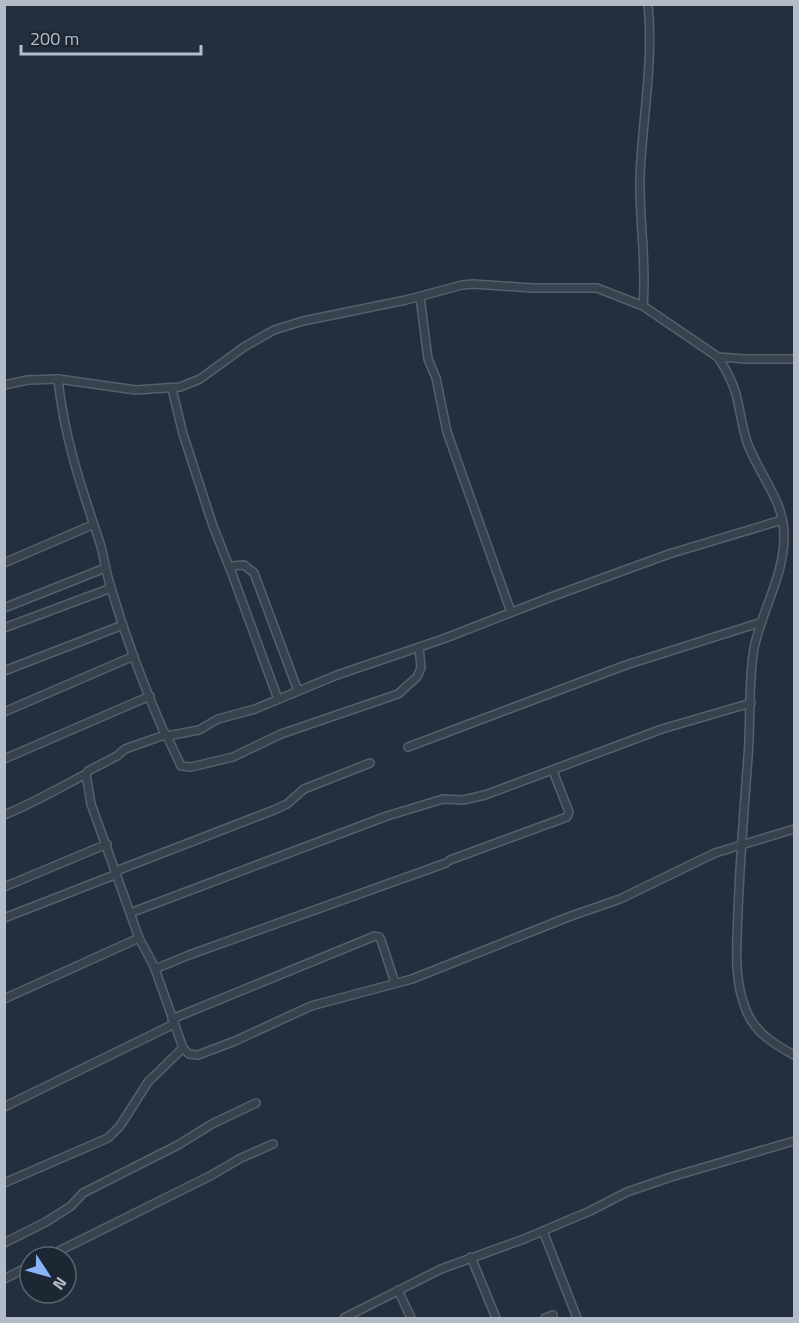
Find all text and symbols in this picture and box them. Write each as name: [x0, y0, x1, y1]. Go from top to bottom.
scale bar: [21, 18, 201, 56]
text: 200 m: [30, 25, 79, 52]
north arrow: [18, 1245, 78, 1305]
text: N: [47, 1272, 73, 1295]

